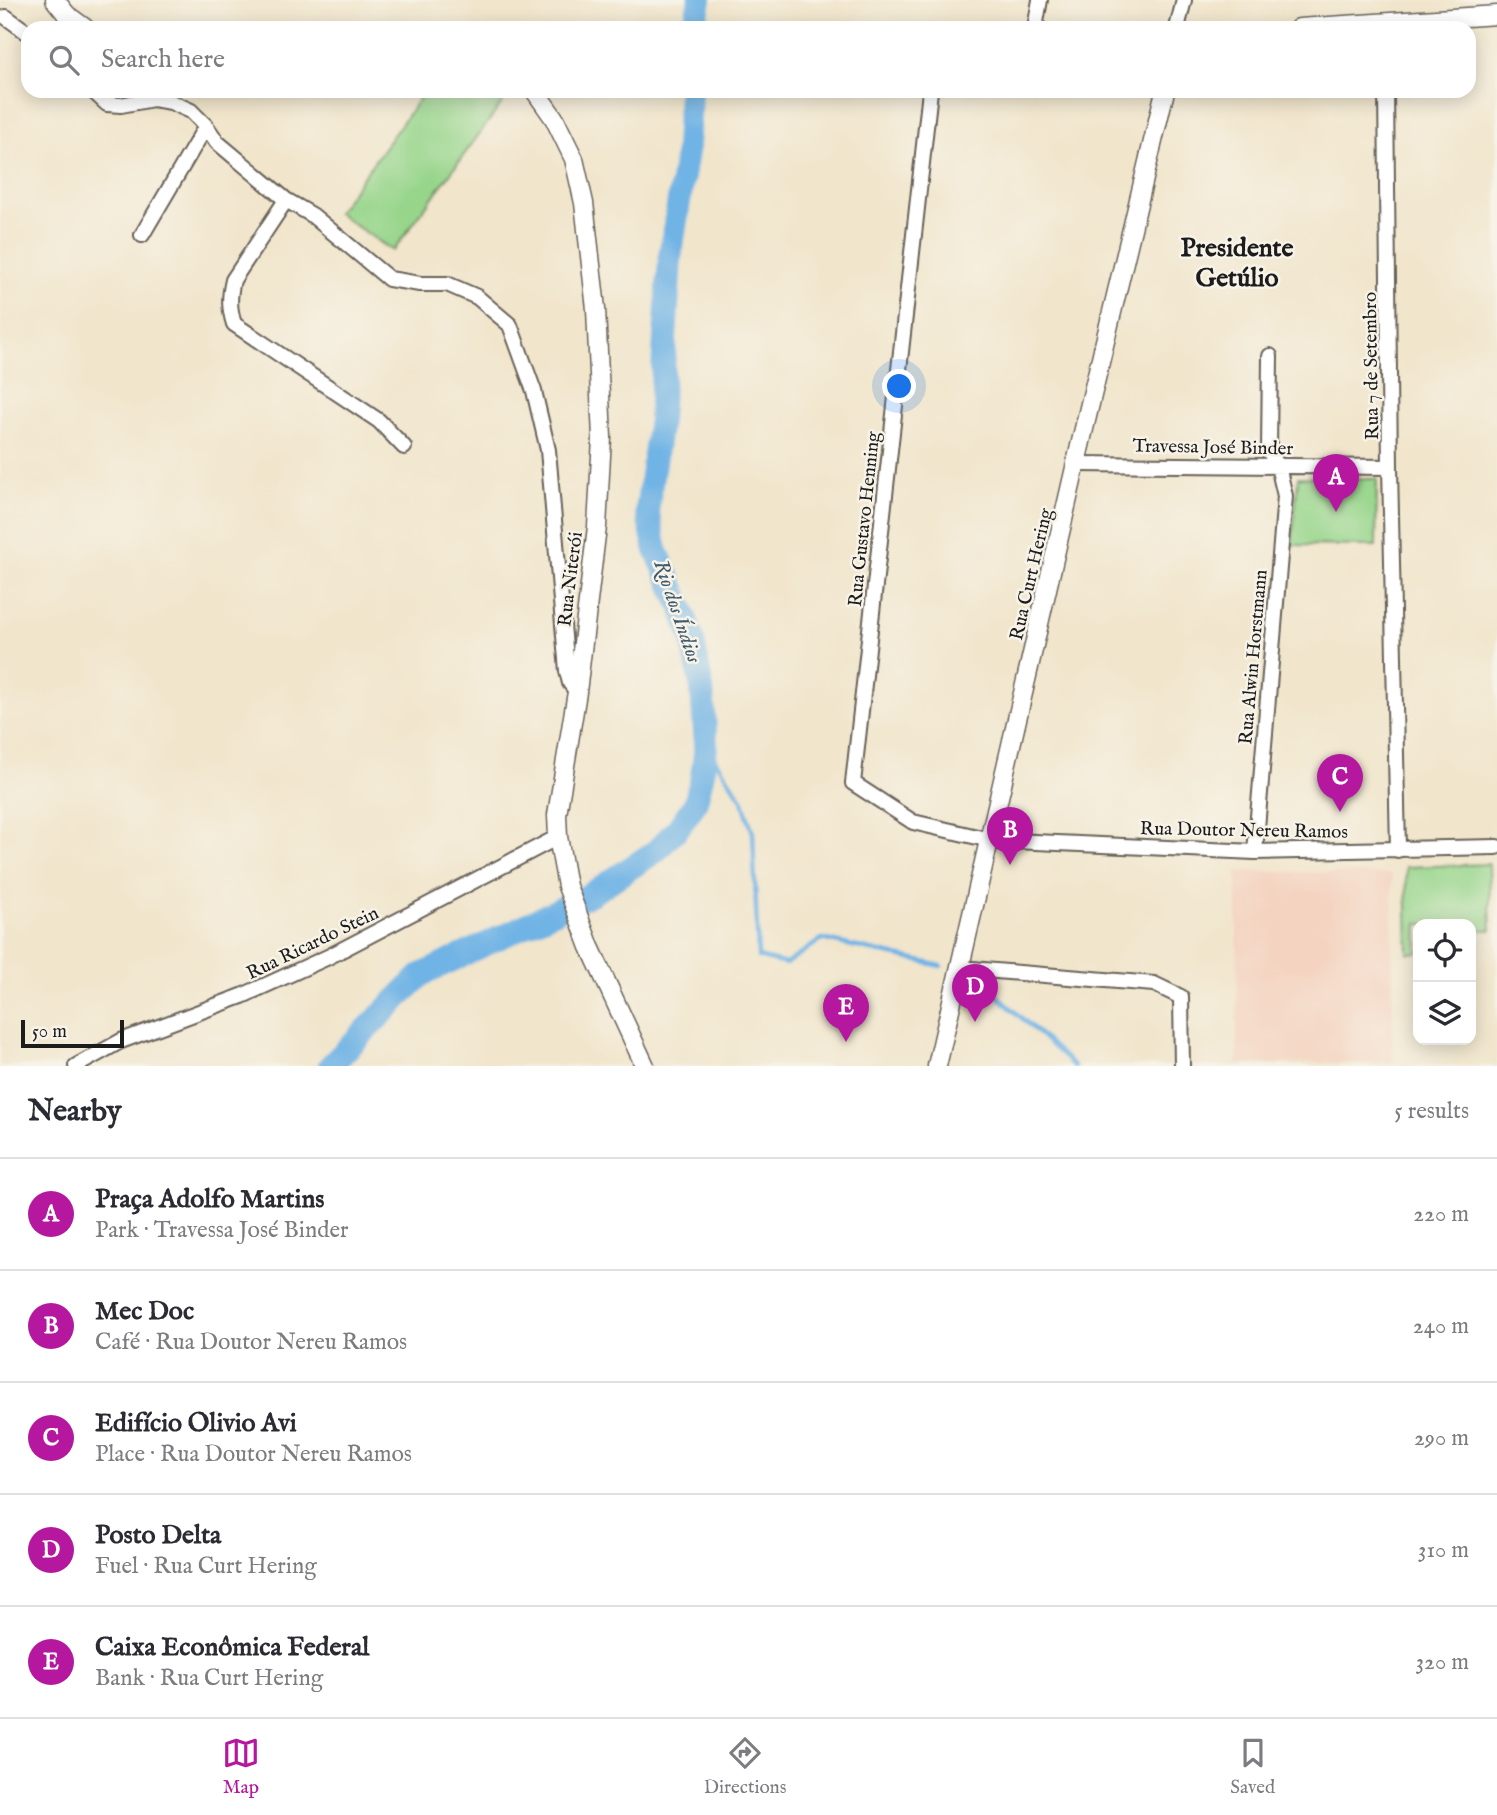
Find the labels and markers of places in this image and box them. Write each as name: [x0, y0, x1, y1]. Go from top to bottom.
pin: A: [1313, 454, 1359, 512]
pin: C: [1317, 754, 1363, 812]
pin: B: [987, 807, 1033, 865]
pin: D: [952, 964, 998, 1022]
pin: E: [823, 984, 869, 1042]

